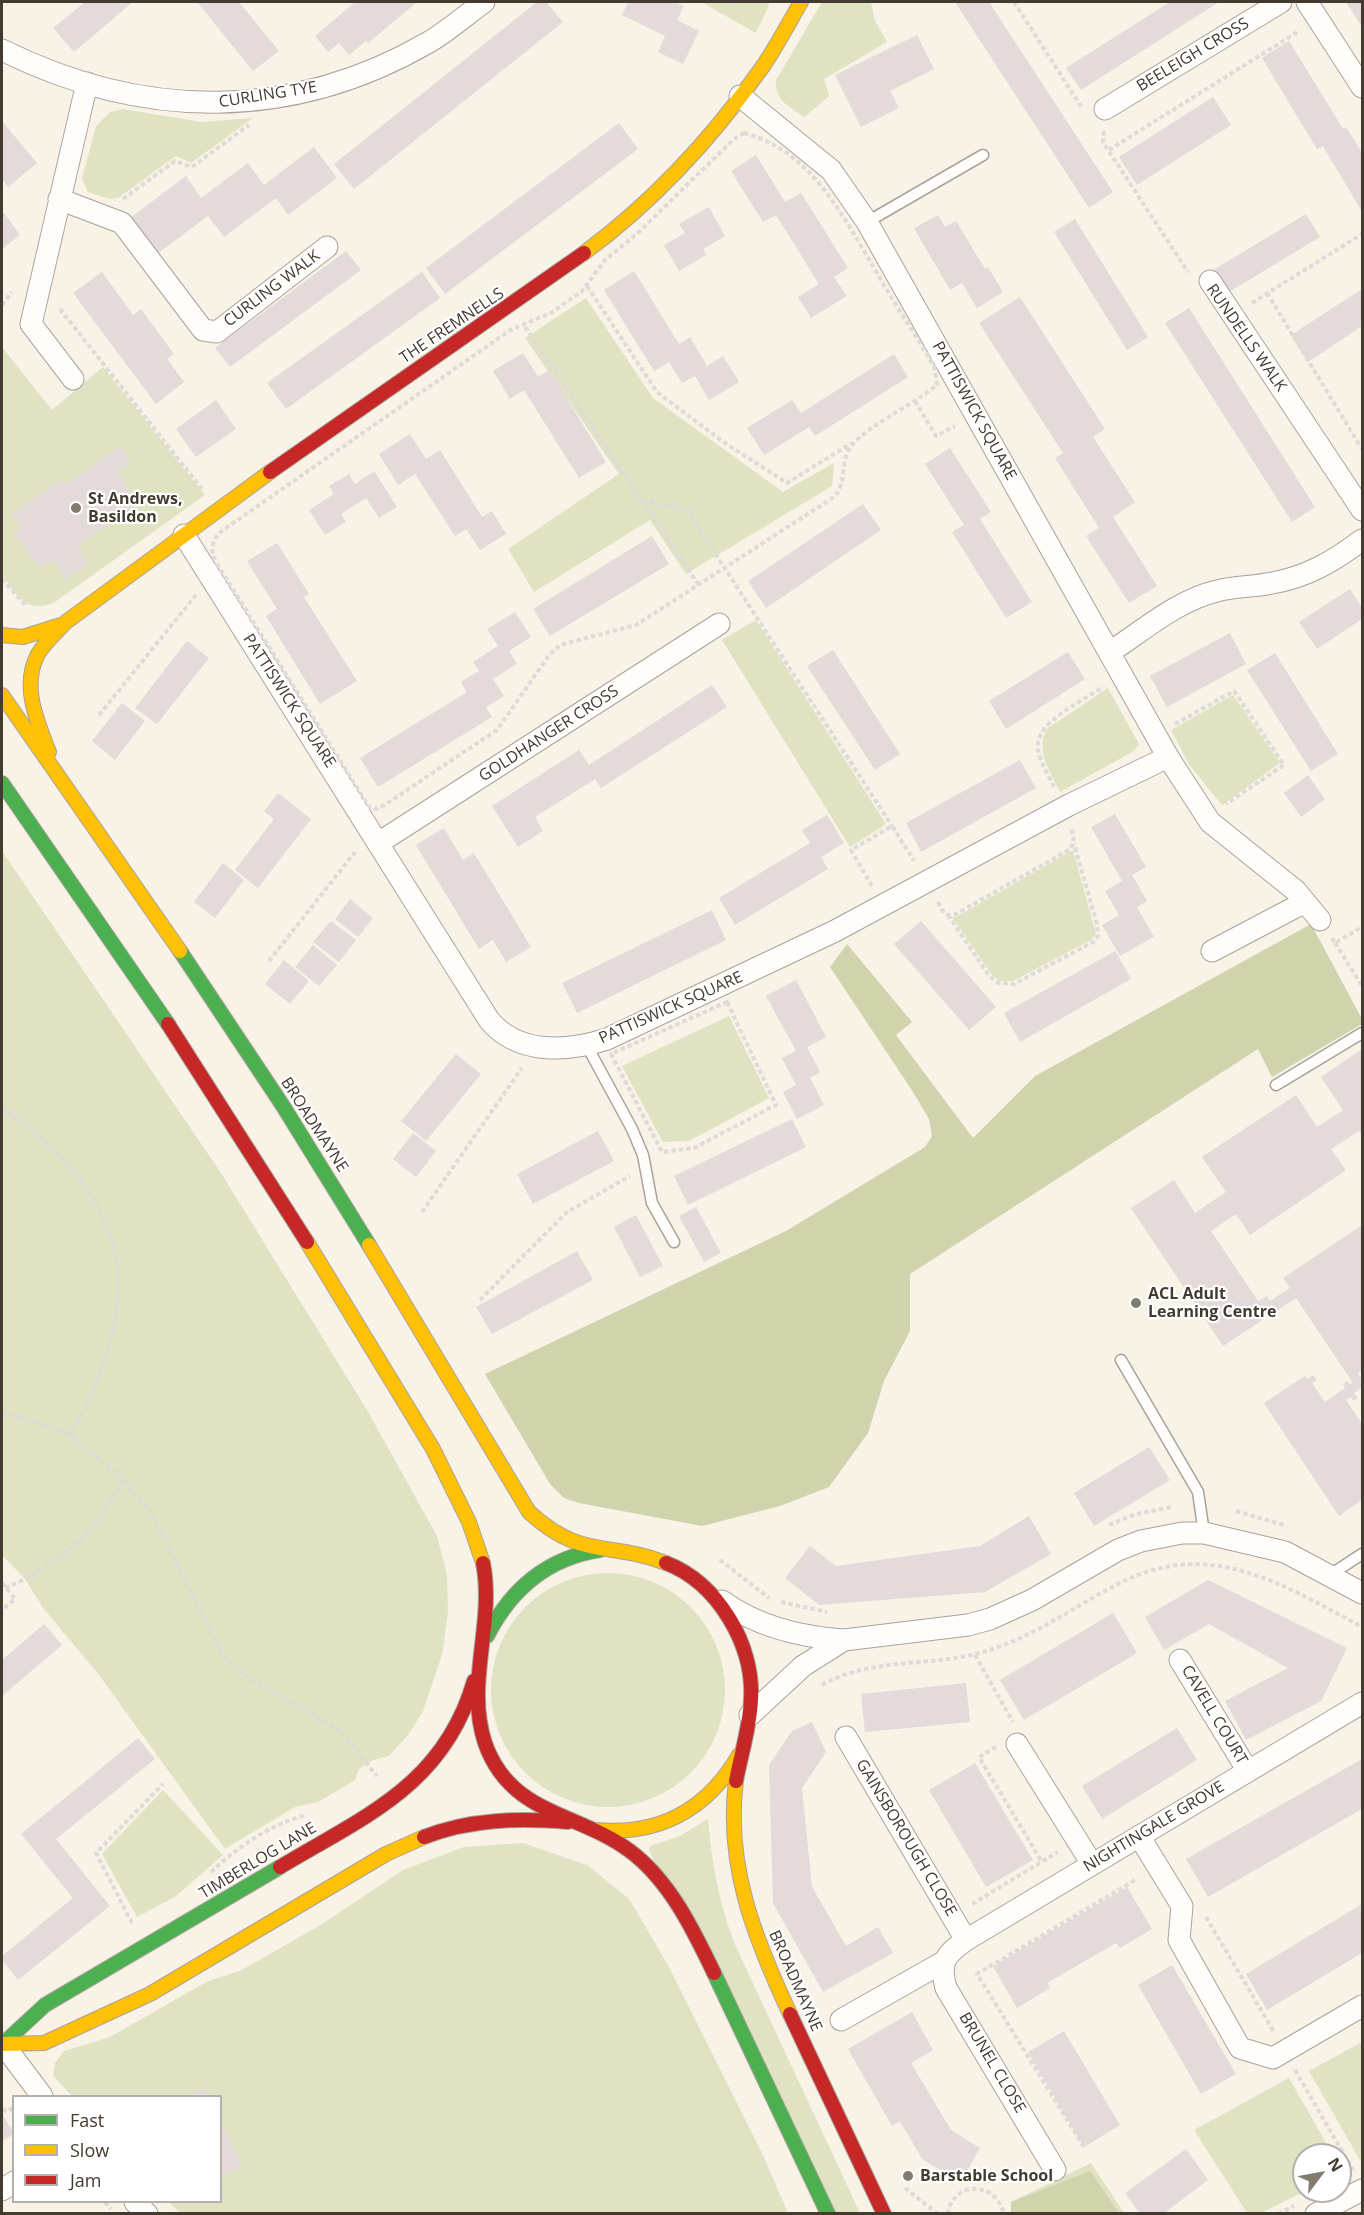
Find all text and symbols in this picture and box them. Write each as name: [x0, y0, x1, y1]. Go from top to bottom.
street label: BEELEIGH CROSS: [1133, 14, 1253, 96]
street label: CURLING TYE: [218, 78, 318, 112]
street label: CURLING WALK: [220, 247, 324, 331]
street label: RUNDELLS WALK: [1202, 281, 1290, 395]
street label: THE FREMNELLS: [396, 284, 508, 368]
street label: PATTISWICK SQUARE: [928, 338, 1020, 484]
place label: St Andrews, Basildon: [88, 489, 183, 527]
marker: St Andrews, Basildon: [69, 501, 83, 515]
street label: PATTISWICK SQUARE: [239, 631, 339, 771]
street label: GOLDHANGER CROSS: [476, 682, 622, 786]
street label: PATTISWICK SQUARE: [596, 968, 746, 1048]
street label: BROADMAYNE: [276, 1074, 352, 1176]
place label: ACL Adult Learning Centre: [1148, 1284, 1276, 1322]
marker: ACL Adult Learning Centre: [1129, 1296, 1143, 1310]
street label: CAVELL COURT: [1177, 1662, 1251, 1768]
street label: GAINSBOROUGH CLOSE: [851, 1756, 961, 1920]
street label: NIGHTINGALE GROVE: [1080, 1777, 1228, 1877]
street label: TIMBERLOG LANE: [196, 1819, 320, 1903]
street label: BROADMAYNE: [764, 1927, 826, 2035]
street label: BRUNEL CLOSE: [954, 2009, 1030, 2117]
legend: [12, 2095, 222, 2203]
text: Fast: [70, 2108, 104, 2132]
text: Slow: [70, 2138, 109, 2162]
north arrow: [1292, 2143, 1352, 2203]
text: N: [1323, 2153, 1348, 2176]
place label: Barstable School: [920, 2166, 1053, 2186]
text: Jam: [70, 2168, 102, 2192]
marker: Barstable School: [901, 2169, 915, 2183]

